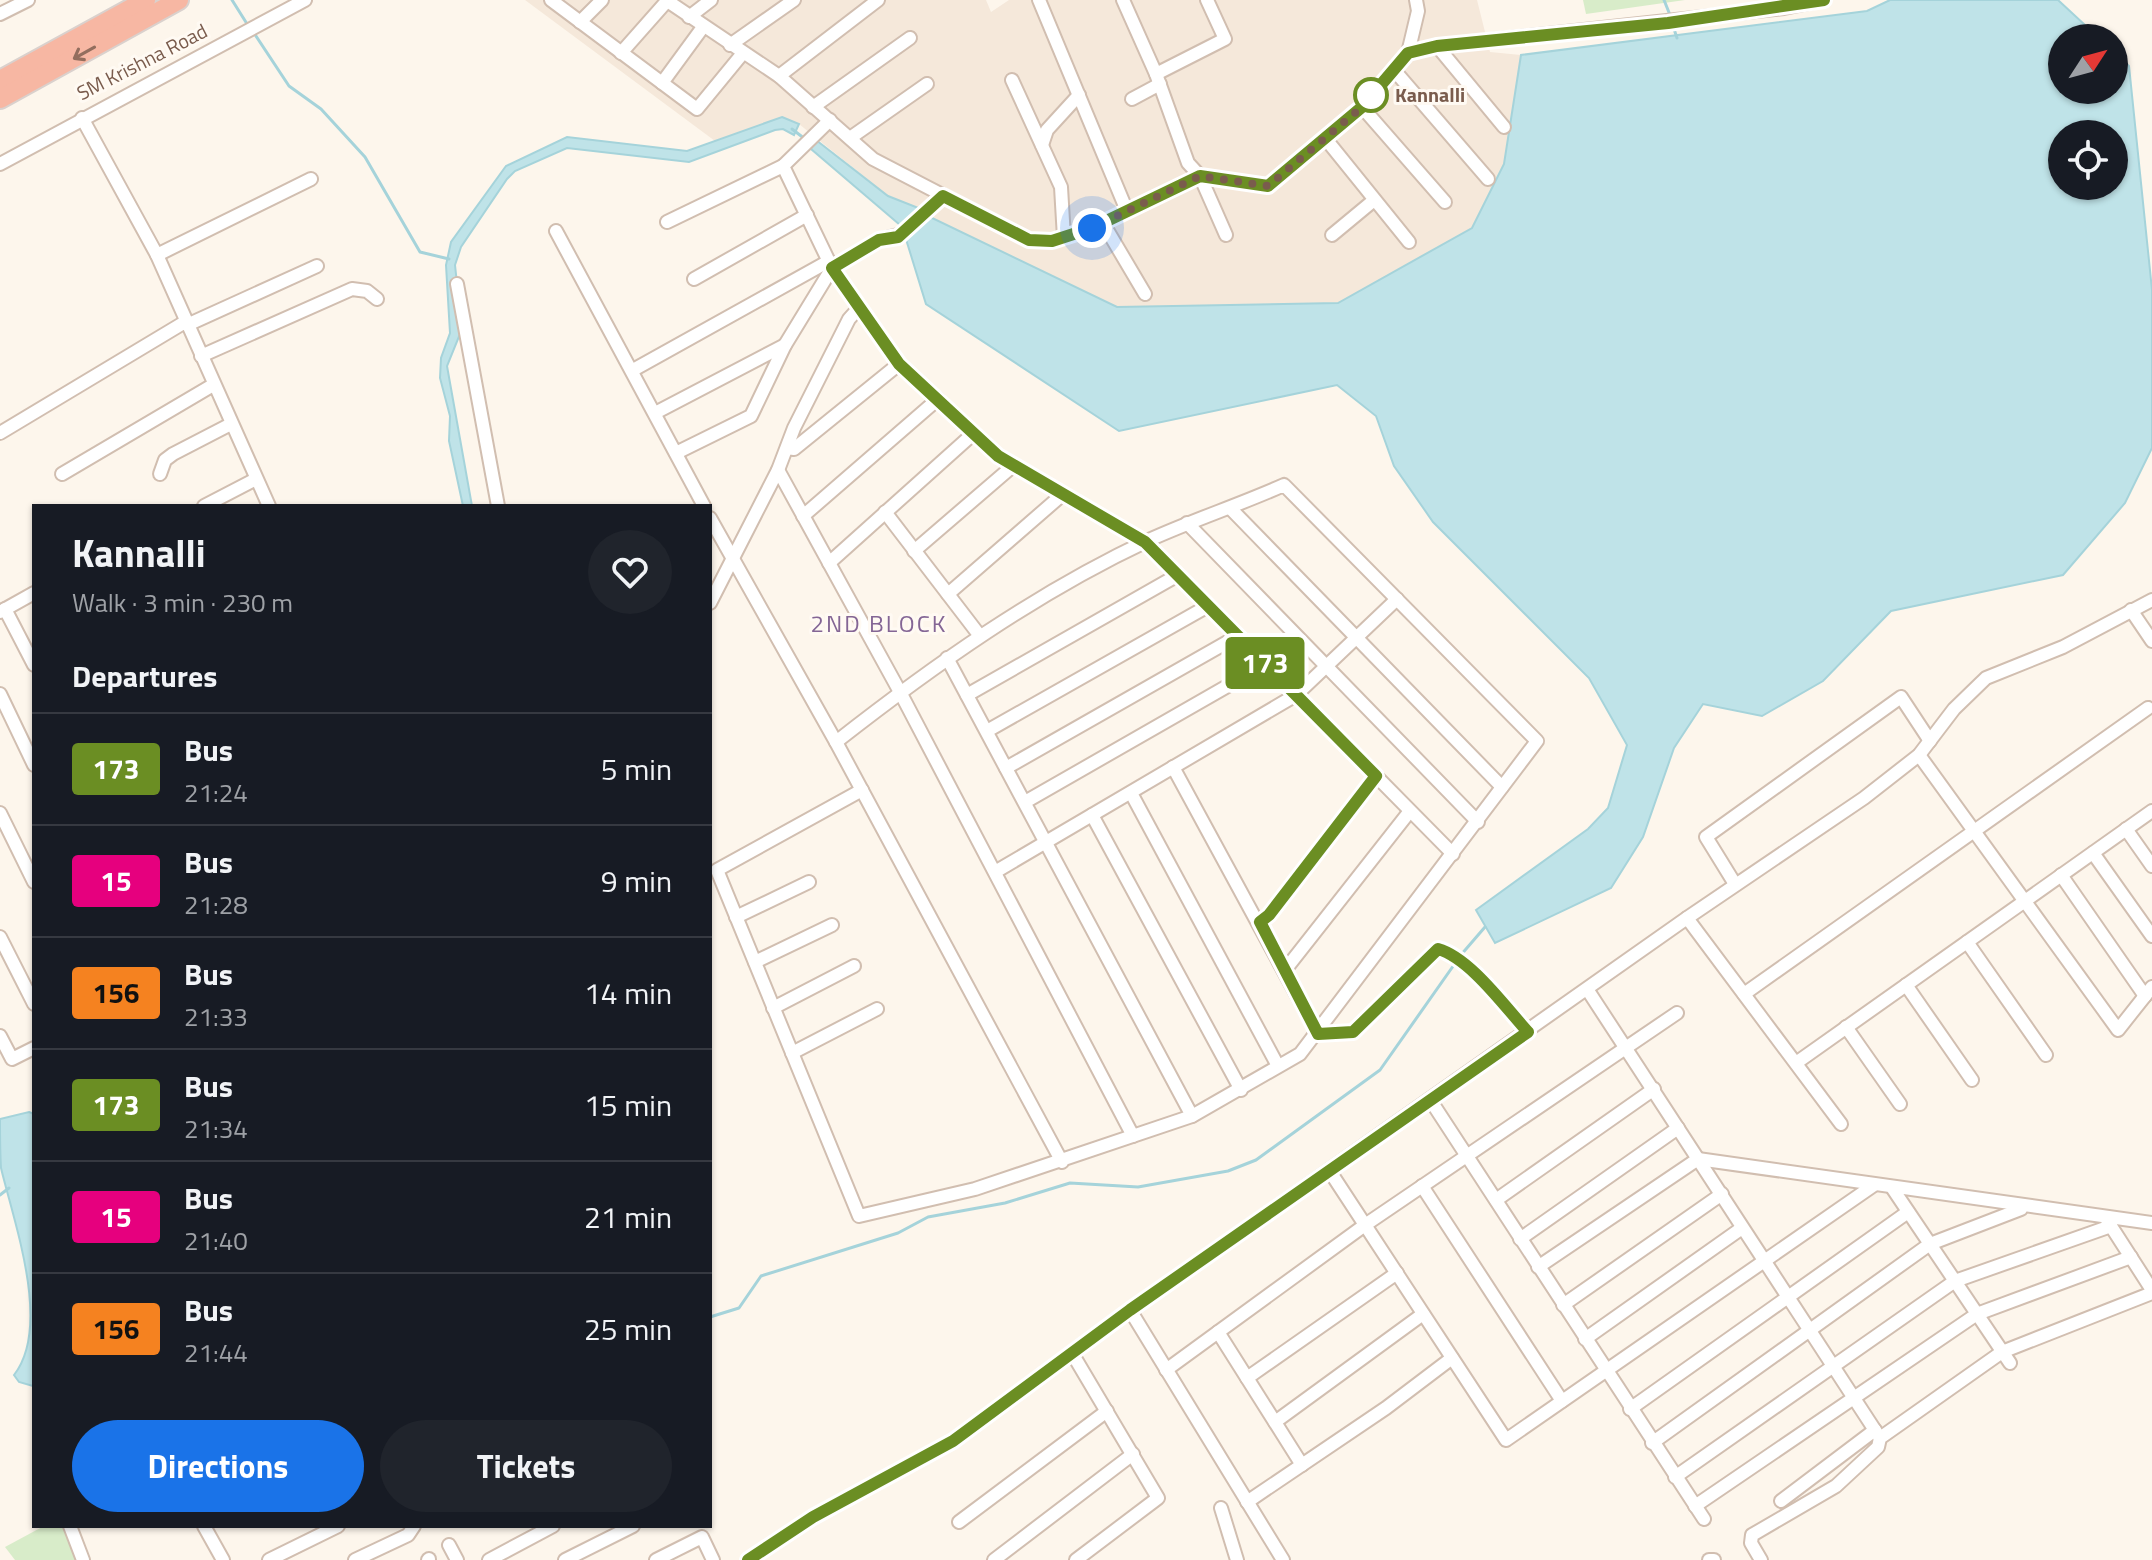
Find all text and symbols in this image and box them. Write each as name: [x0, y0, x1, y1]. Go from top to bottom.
street label: SM Krishna Road: [71, 15, 213, 108]
north arrow: [2048, 24, 2128, 104]
map controls: [2048, 24, 2128, 200]
one-way arrow: [73, 45, 97, 61]
marker: Kannalli: [1354, 78, 1388, 112]
place label: Kannalli: [1395, 79, 1465, 110]
button: locate: [2048, 120, 2128, 200]
your location: [1072, 208, 1112, 248]
text: Kannalli: [72, 524, 206, 582]
button: heart: [588, 530, 672, 614]
text: Walk · 3 min · 230 m: [72, 583, 293, 622]
district label: 2ND BLOCK: [811, 605, 947, 641]
line badge: 173: [1219, 637, 1311, 689]
text: 173: [1241, 641, 1289, 684]
text: Departures: [72, 653, 217, 699]
text: Bus: [184, 727, 233, 773]
text: 5 min: [601, 746, 672, 792]
text: 173: [92, 747, 140, 790]
text: 21:24: [184, 773, 248, 812]
text: Bus: [184, 839, 233, 885]
text: 9 min: [601, 858, 672, 904]
text: 15: [100, 859, 132, 902]
text: 21:28: [184, 885, 248, 924]
text: Bus: [184, 951, 233, 997]
text: 14 min: [584, 970, 672, 1016]
text: 156: [92, 971, 140, 1014]
text: 21:33: [184, 997, 248, 1036]
text: Bus: [184, 1063, 233, 1109]
text: 15 min: [584, 1082, 672, 1128]
text: 173: [92, 1083, 140, 1126]
text: 21:34: [184, 1109, 248, 1148]
text: Bus: [184, 1175, 233, 1221]
text: 21 min: [584, 1194, 672, 1240]
text: 15: [100, 1195, 132, 1238]
text: 21:40: [184, 1221, 248, 1260]
text: Bus: [184, 1287, 233, 1333]
text: 25 min: [584, 1306, 672, 1352]
text: 156: [92, 1307, 140, 1350]
text: 21:44: [184, 1333, 248, 1372]
button: Directions: [72, 1420, 364, 1512]
button: Tickets: [380, 1420, 672, 1512]

